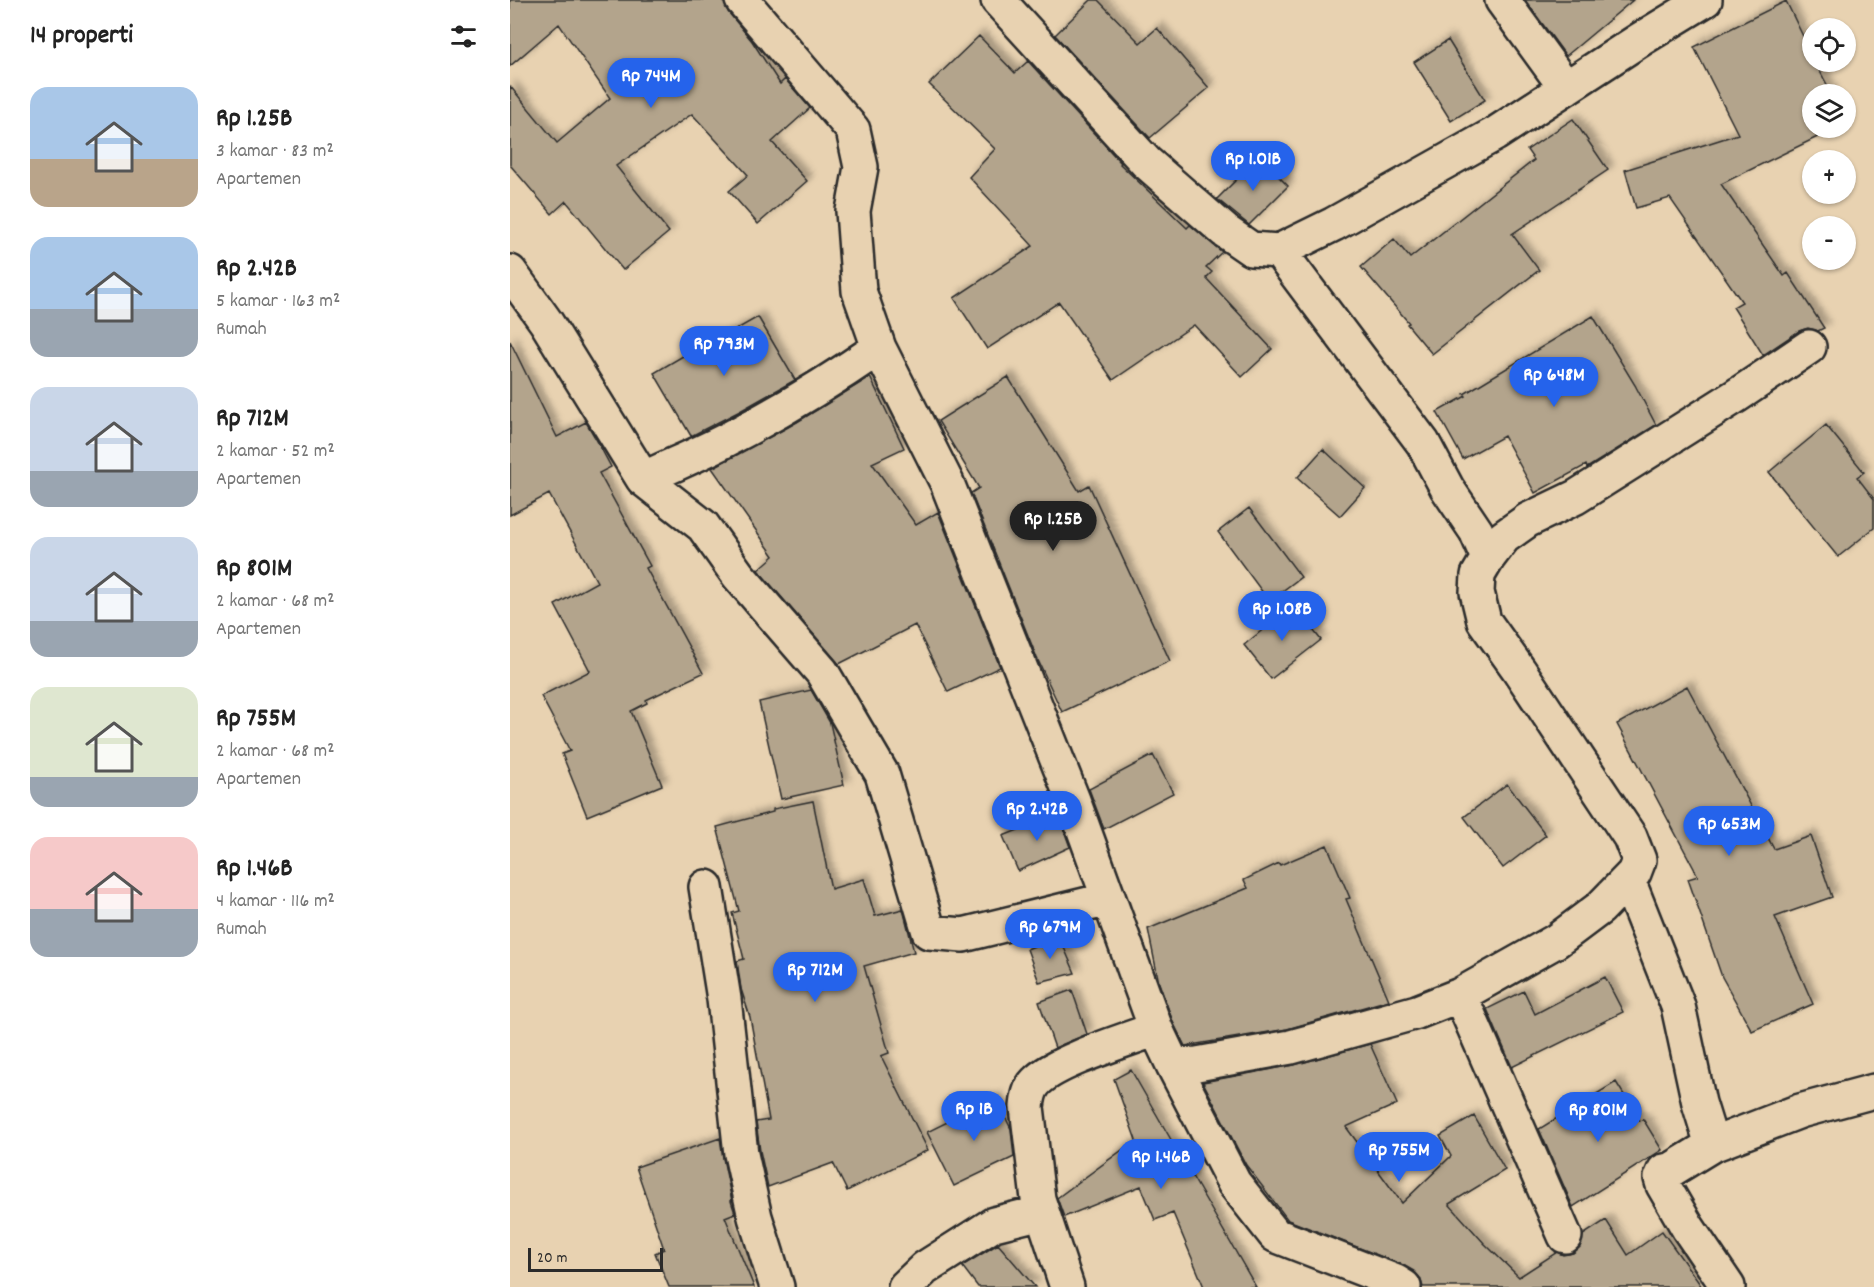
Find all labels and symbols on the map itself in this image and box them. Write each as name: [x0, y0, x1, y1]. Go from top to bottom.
pin: Rp 744M: [596, 58, 706, 109]
pin: Rp 1.01B: [1191, 141, 1315, 192]
pin: Rp 793M: [669, 326, 779, 377]
pin: Rp 648M: [1499, 357, 1609, 408]
pin: Rp 1.25B: [991, 501, 1115, 552]
pin: Rp 1.08B: [1220, 591, 1344, 642]
pin: Rp 2.42B: [975, 791, 1099, 842]
pin: Rp 653M: [1674, 806, 1784, 857]
pin: Rp 679M: [995, 909, 1105, 960]
pin: Rp 712M: [760, 952, 870, 1003]
pin: Rp 1B: [932, 1091, 1016, 1142]
pin: Rp 801M: [1543, 1092, 1653, 1143]
pin: Rp 755M: [1344, 1132, 1454, 1183]
pin: Rp 1.46B: [1099, 1139, 1223, 1190]
scale bar: [528, 1245, 663, 1272]

